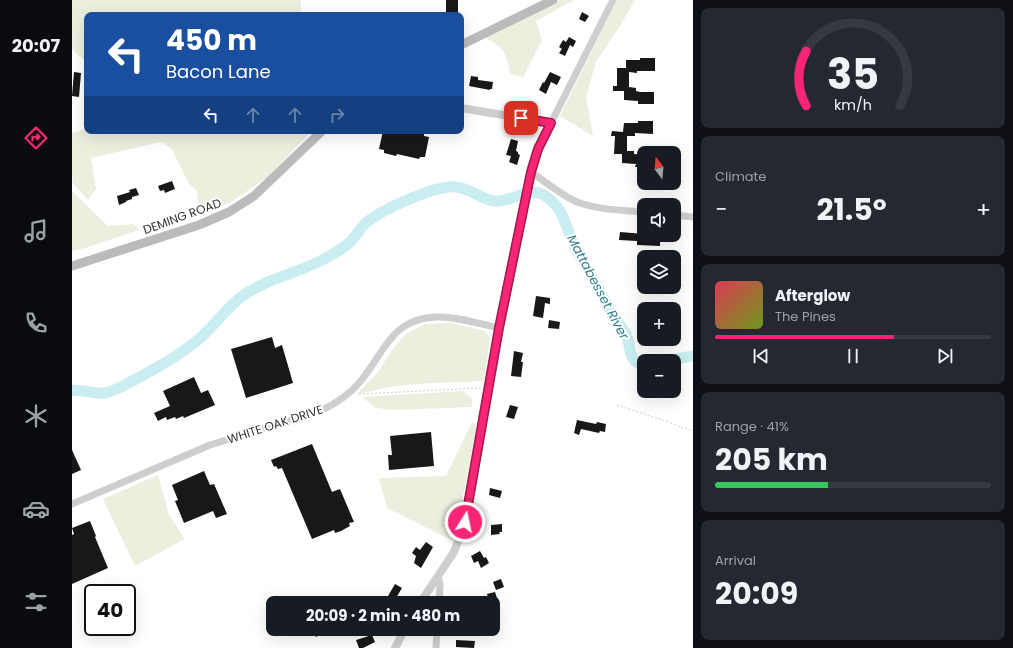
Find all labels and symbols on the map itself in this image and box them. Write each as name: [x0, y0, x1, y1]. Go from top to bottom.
pin: [504, 101, 538, 135]
north arrow: [637, 146, 681, 190]
street label: DEMING ROAD: [140, 194, 224, 238]
water label: Mattabesset River: [562, 231, 634, 344]
street label: WHITE OAK DRIVE: [225, 401, 325, 447]
position arrow: [444, 501, 486, 543]
speed limit sign: 40: [84, 584, 136, 636]

